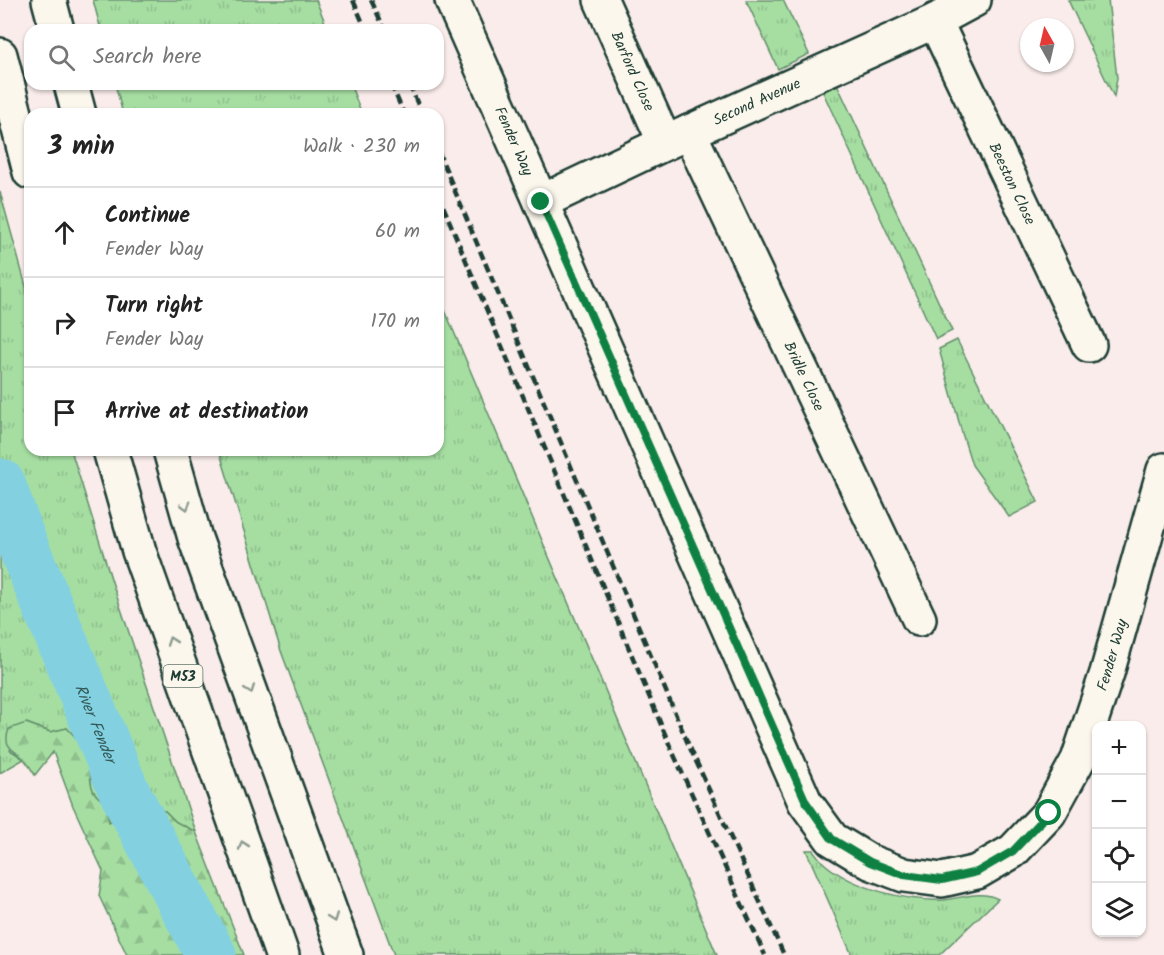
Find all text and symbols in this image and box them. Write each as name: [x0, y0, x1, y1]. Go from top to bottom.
north arrow: [1020, 18, 1074, 72]
search box: [24, 24, 444, 90]
street label: Barford Close: [604, 28, 660, 116]
text: Search here: [93, 40, 201, 75]
icon: search: [45, 41, 78, 74]
street label: Second Avenue: [709, 72, 805, 133]
street label: Fender Way: [487, 103, 539, 181]
text: 3 min: [48, 126, 115, 168]
text: Walk · 230 m: [303, 131, 420, 163]
street label: Beeston Close: [981, 139, 1041, 229]
route end: [527, 188, 553, 214]
text: Continue: [105, 199, 190, 234]
icon: ahead: [48, 216, 81, 249]
text: 60 m: [375, 216, 420, 248]
text: Fender Way: [105, 234, 203, 266]
text: Turn right: [105, 289, 203, 324]
icon: right: [48, 306, 81, 339]
text: 170 m: [371, 306, 420, 338]
text: Fender Way: [105, 324, 203, 356]
street label: Bridle Close: [777, 338, 830, 416]
text: Arrive at destination: [105, 395, 308, 430]
icon: arrive: [48, 396, 81, 429]
one-way arrow: [179, 500, 191, 511]
street label: Fender Way: [1091, 616, 1135, 694]
one-way arrow: [166, 636, 179, 647]
road number: M53: [164, 665, 202, 687]
water label: River Fender: [67, 681, 124, 771]
one-way arrow: [243, 684, 255, 695]
map controls: [1092, 721, 1146, 937]
button: +: [1092, 721, 1146, 775]
button: −: [1092, 775, 1146, 829]
route start: [1035, 799, 1061, 825]
button: locate: [1092, 829, 1146, 883]
one-way arrow: [238, 840, 251, 851]
button: layers: [1092, 883, 1146, 937]
one-way arrow: [325, 912, 338, 923]

